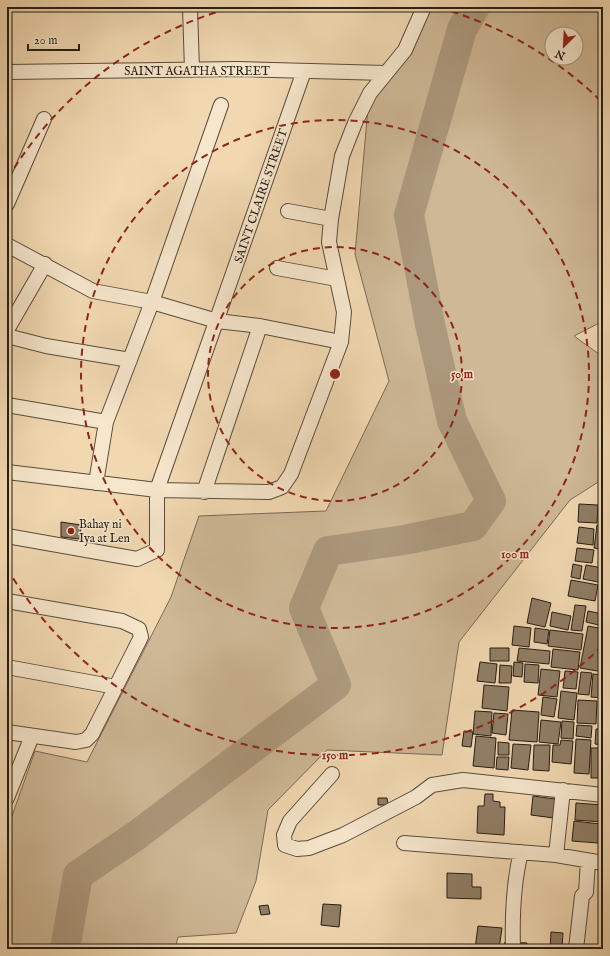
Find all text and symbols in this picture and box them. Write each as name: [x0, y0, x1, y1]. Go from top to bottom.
scale bar: [28, 26, 79, 52]
north arrow: [544, 26, 584, 66]
text: 20 m: [34, 33, 57, 48]
text: N: [553, 46, 568, 63]
street label: SAINT AGATHA STREET: [124, 64, 270, 79]
street label: SAINT CLAIRE STREET: [231, 127, 291, 265]
centre of rings: [328, 367, 342, 381]
text: 50 m: [451, 367, 474, 382]
place label: Bahay ni Iya at Len: [79, 517, 131, 546]
marker: Bahay ni Iya at Len: [66, 526, 76, 536]
text: 100 m: [501, 547, 530, 562]
text: 150 m: [322, 748, 349, 763]

